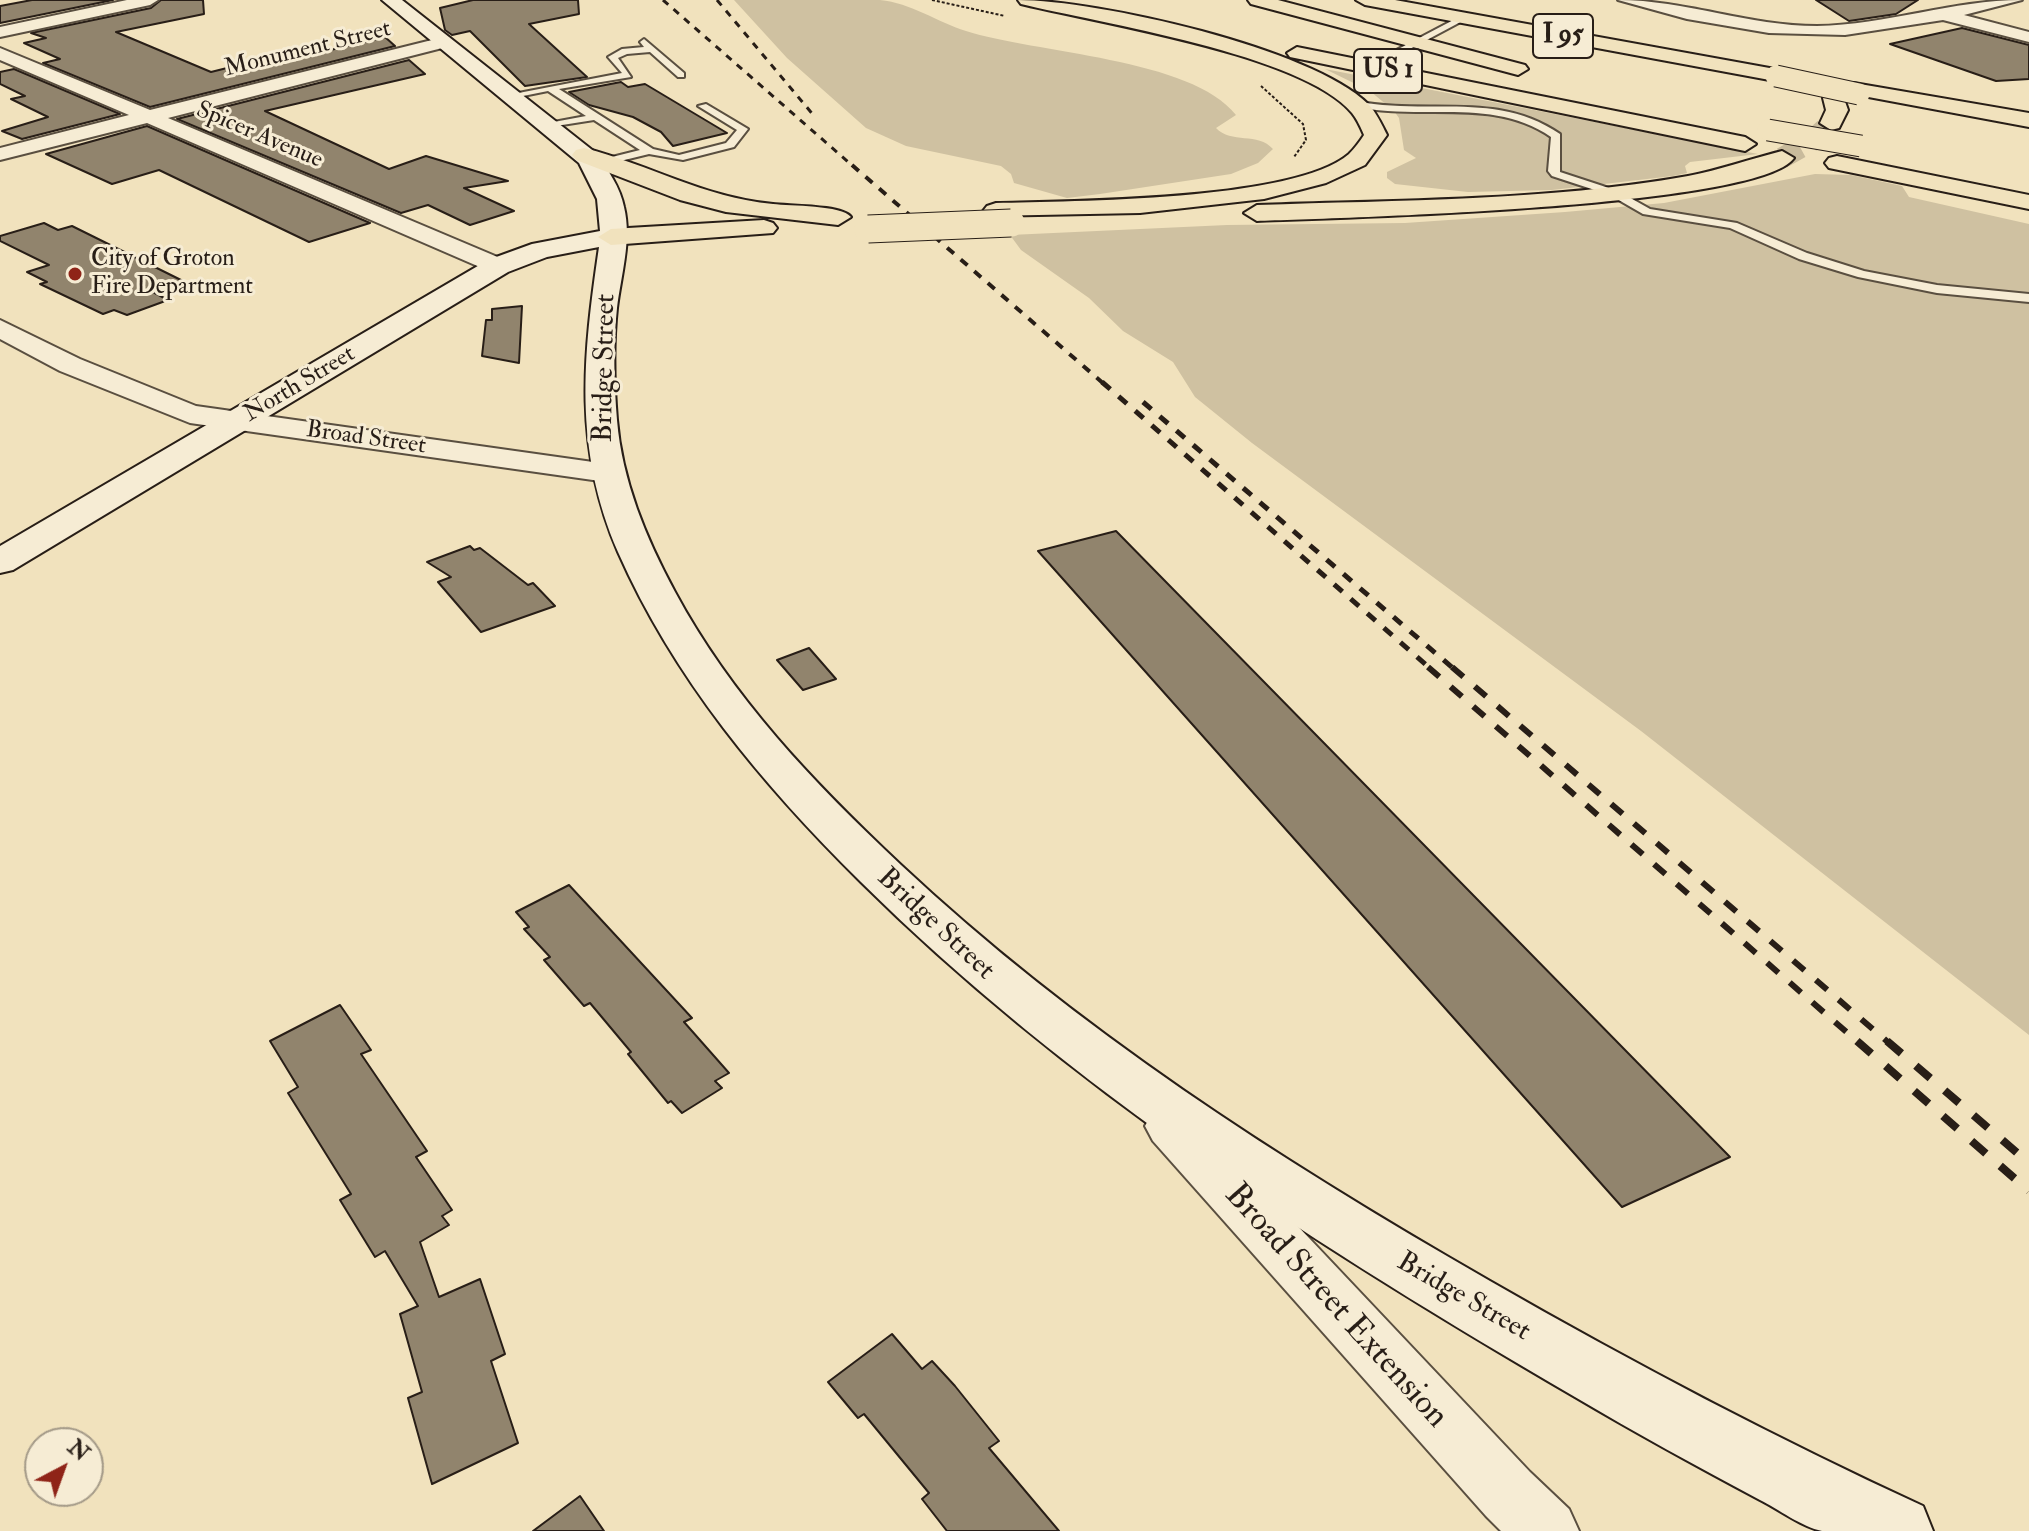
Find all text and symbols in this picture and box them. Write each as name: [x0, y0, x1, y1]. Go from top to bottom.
road number: I 95: [1533, 14, 1593, 58]
street label: Monument Street: [222, 15, 394, 85]
road number: US 1: [1354, 49, 1422, 93]
street label: Spicer Avenue: [191, 96, 327, 176]
place label: City of Groton Fire Department: [91, 246, 253, 302]
marker: City of Groton Fire Department: [66, 265, 84, 283]
street label: Bridge Street: [588, 293, 624, 443]
street label: North Street: [239, 341, 361, 429]
street label: Broad Street: [304, 416, 428, 462]
street label: Bridge Street: [869, 862, 1001, 988]
street label: Broad Street Extension: [1215, 1176, 1455, 1438]
street label: Bridge Street: [1390, 1246, 1536, 1350]
north arrow: [24, 1427, 104, 1507]
text: N: [62, 1433, 95, 1467]

